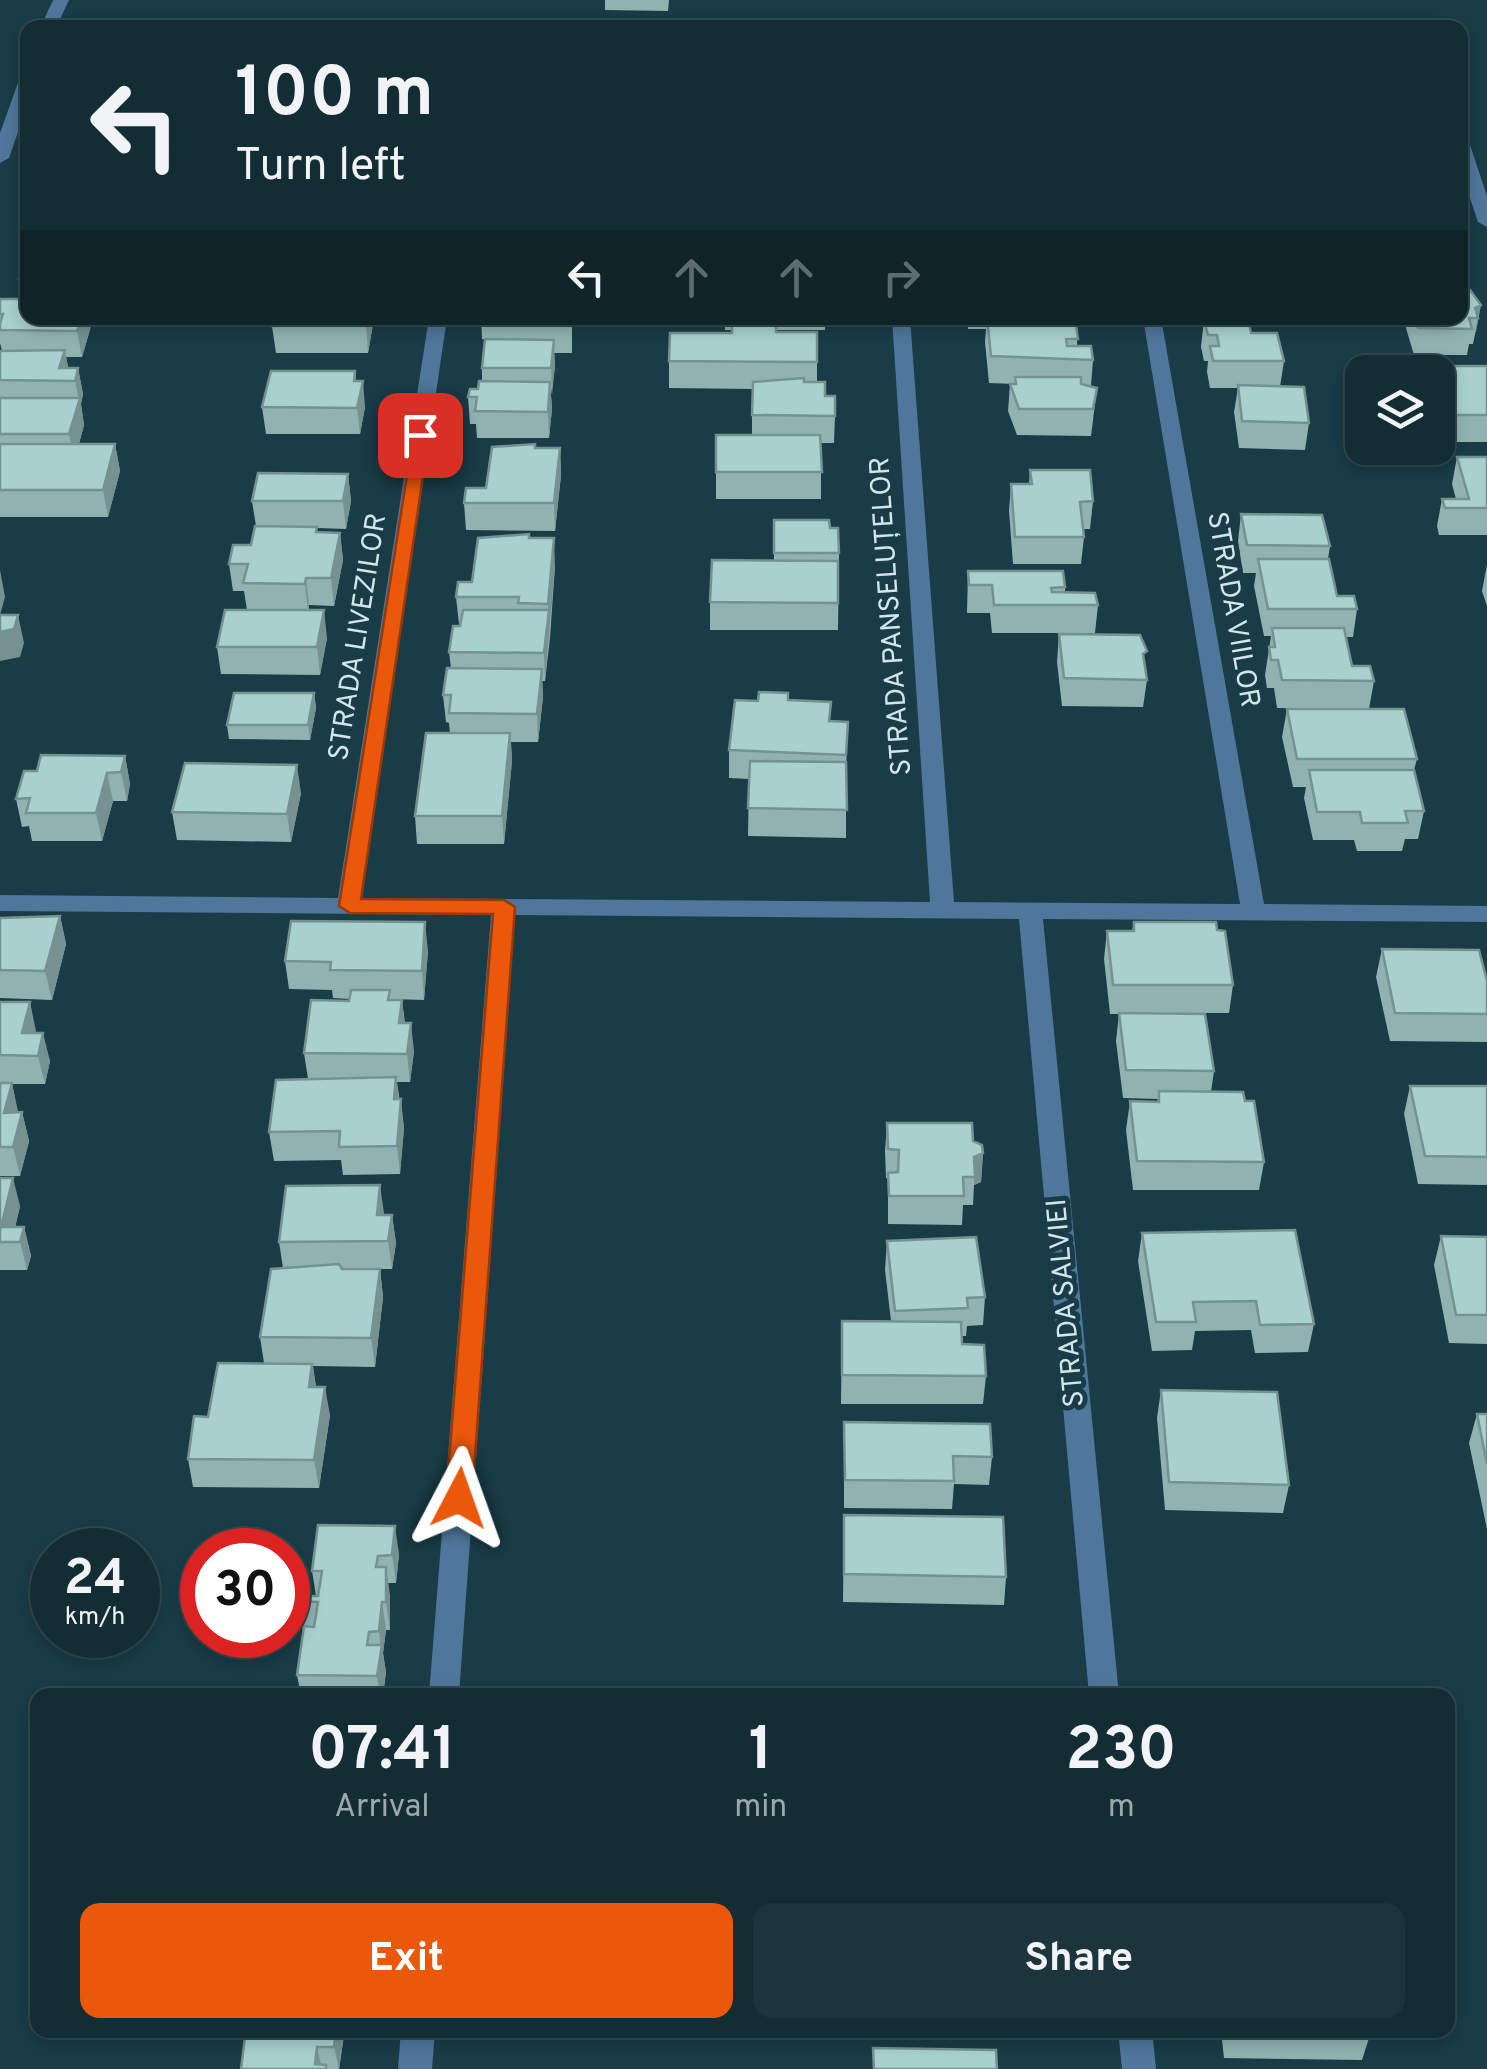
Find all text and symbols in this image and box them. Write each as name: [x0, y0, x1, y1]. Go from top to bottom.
text: 100 m: [235, 52, 434, 141]
icon: left: [70, 60, 200, 190]
text: Turn left: [235, 139, 406, 196]
icon: left: [559, 250, 614, 305]
icon: ahead: [664, 250, 719, 305]
icon: ahead: [769, 250, 824, 305]
icon: right: [874, 250, 929, 305]
map controls: [1345, 355, 1455, 465]
button: layers: [1345, 355, 1455, 465]
pin: [378, 393, 463, 478]
icon: arrive: [393, 408, 448, 463]
street label: STRADA PANSELUȚELOR: [863, 455, 921, 777]
street label: STRADA VIILOR: [1197, 509, 1267, 711]
street label: STRADA LIVEZILOR: [322, 511, 396, 763]
street label: STRADA SALVIEI: [1040, 1197, 1094, 1409]
position arrow: [407, 1446, 511, 1550]
speed limit sign: 30: [180, 1528, 310, 1658]
text: 24: [64, 1549, 126, 1612]
text: km/h: [65, 1602, 125, 1634]
text: 07:41: [308, 1715, 456, 1791]
text: 1: [749, 1715, 773, 1791]
text: 230: [1066, 1715, 1177, 1791]
text: Arrival: [334, 1788, 430, 1828]
text: min: [734, 1788, 787, 1828]
text: m: [1108, 1788, 1135, 1828]
button: Exit: [80, 1903, 733, 2018]
button: Share: [753, 1903, 1405, 2018]

